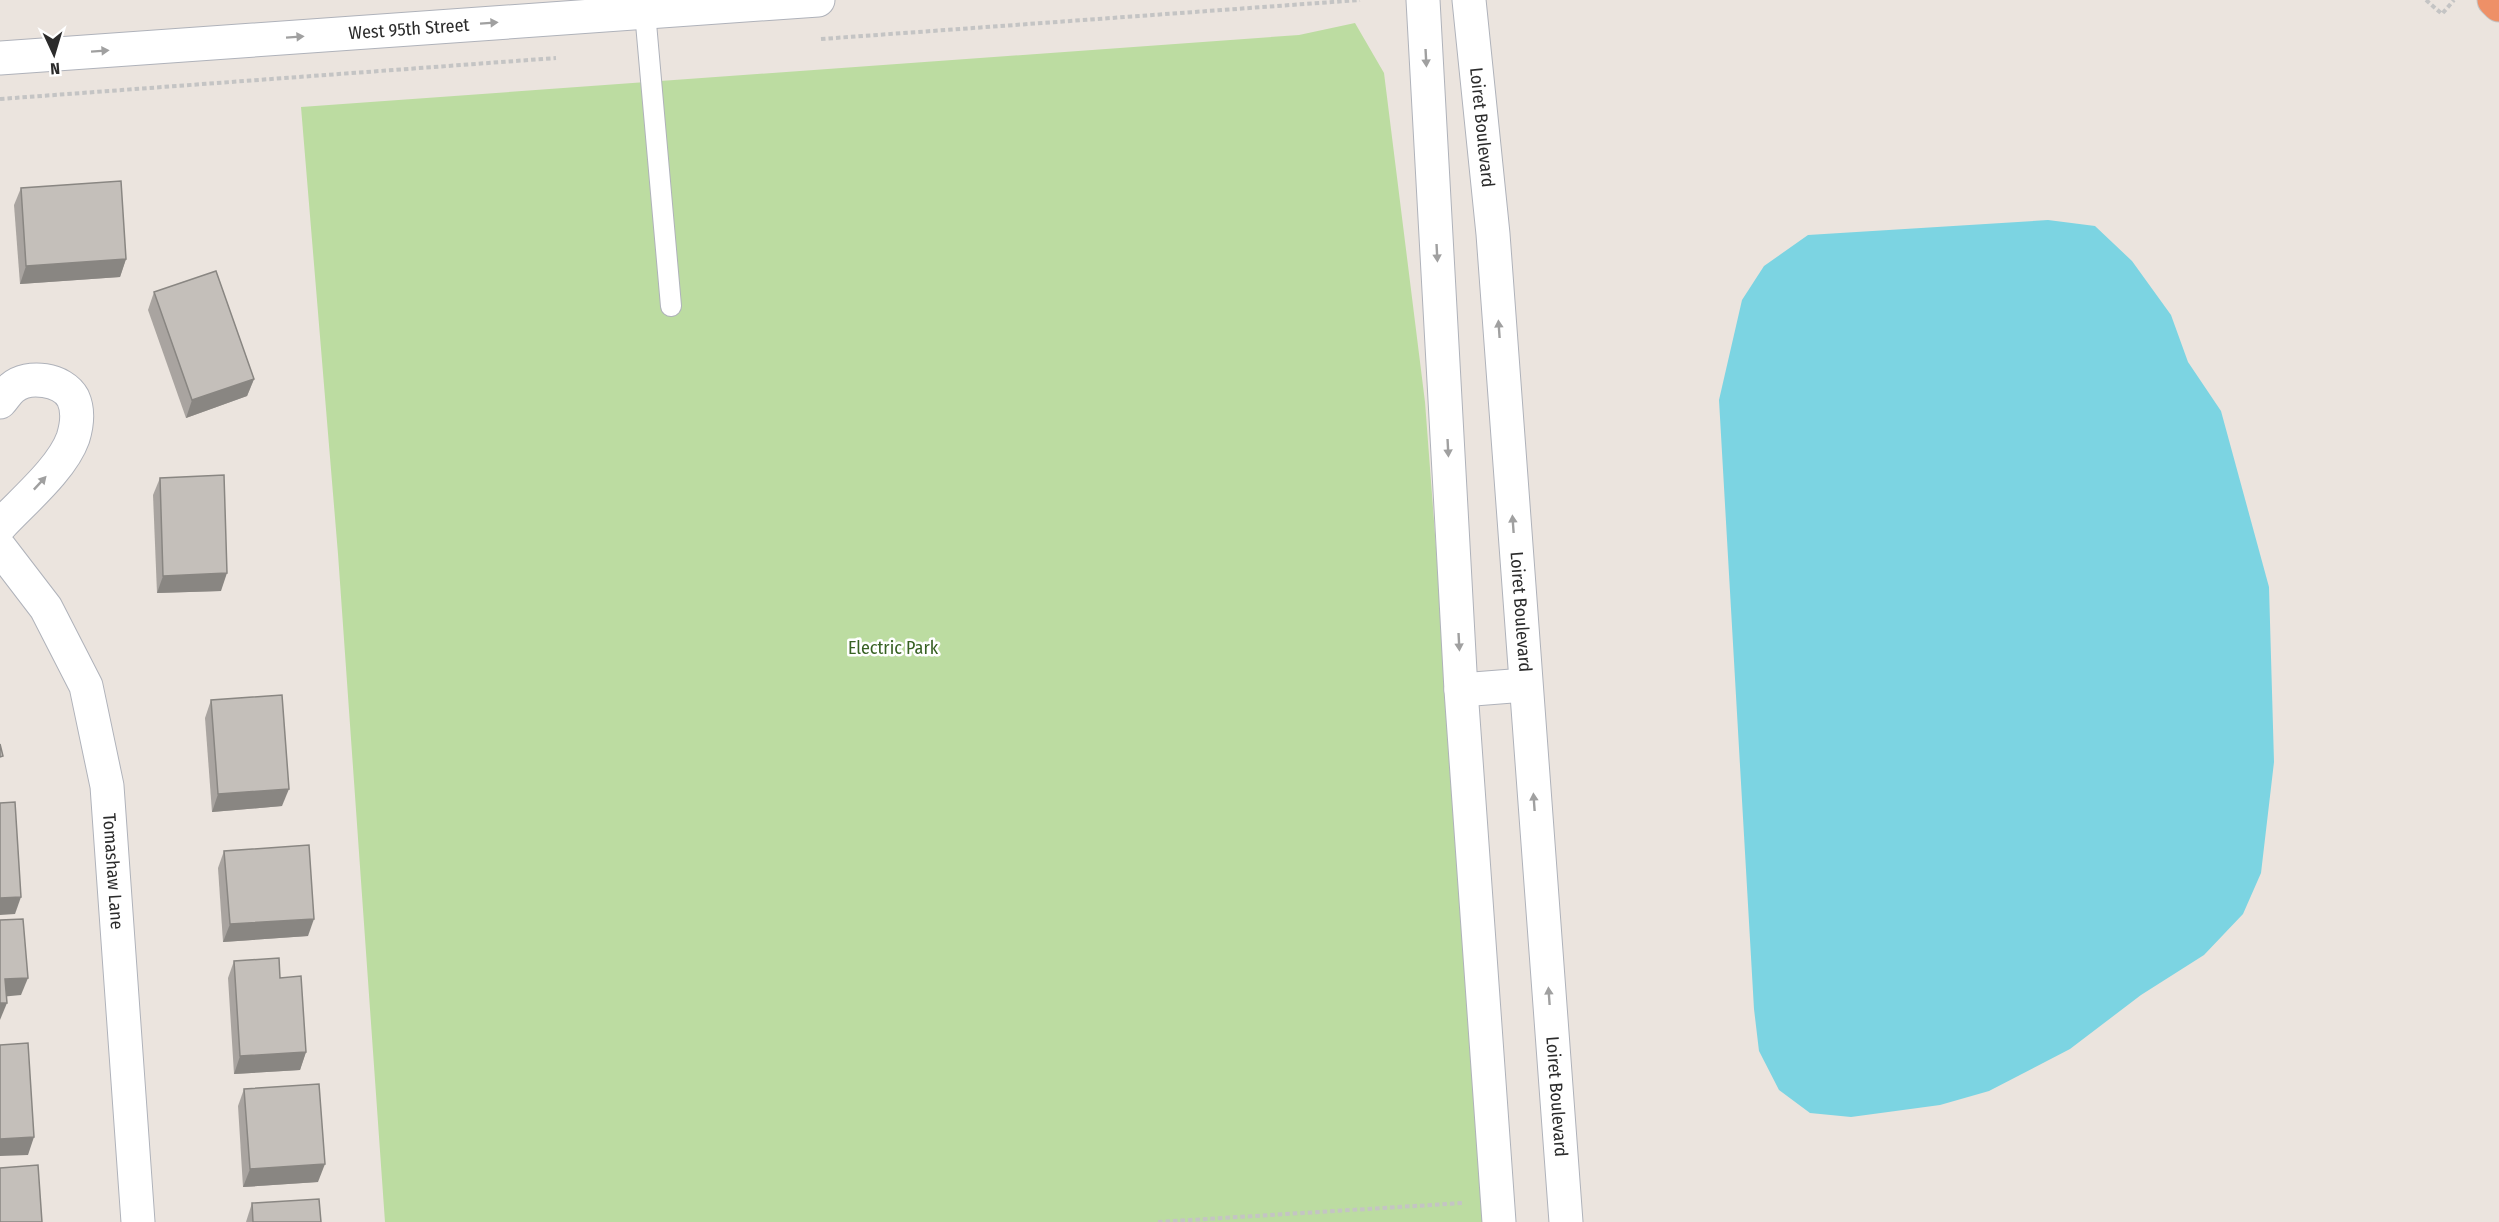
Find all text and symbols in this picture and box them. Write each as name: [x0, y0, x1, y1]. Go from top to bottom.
street label: West 95th Street: [348, 14, 470, 44]
one-way arrow: [480, 18, 499, 28]
north arrow: [24, 24, 84, 84]
one-way arrow: [285, 32, 304, 42]
one-way arrow: [91, 46, 110, 55]
one-way arrow: [1421, 49, 1430, 68]
text: N: [50, 59, 60, 78]
street label: Loiret Boulevard: [1465, 66, 1499, 188]
one-way arrow: [1432, 244, 1441, 263]
one-way arrow: [1494, 320, 1504, 339]
one-way arrow: [1443, 438, 1452, 457]
one-way arrow: [32, 476, 46, 490]
one-way arrow: [1509, 514, 1518, 533]
street label: Loiret Boulevard: [1505, 551, 1536, 673]
one-way arrow: [1454, 633, 1463, 652]
park label: Electric Park: [848, 637, 939, 659]
one-way arrow: [1529, 792, 1539, 811]
street label: Tomashaw Lane: [98, 812, 128, 930]
one-way arrow: [1544, 987, 1554, 1006]
street label: Loiret Boulevard: [1541, 1035, 1572, 1157]

